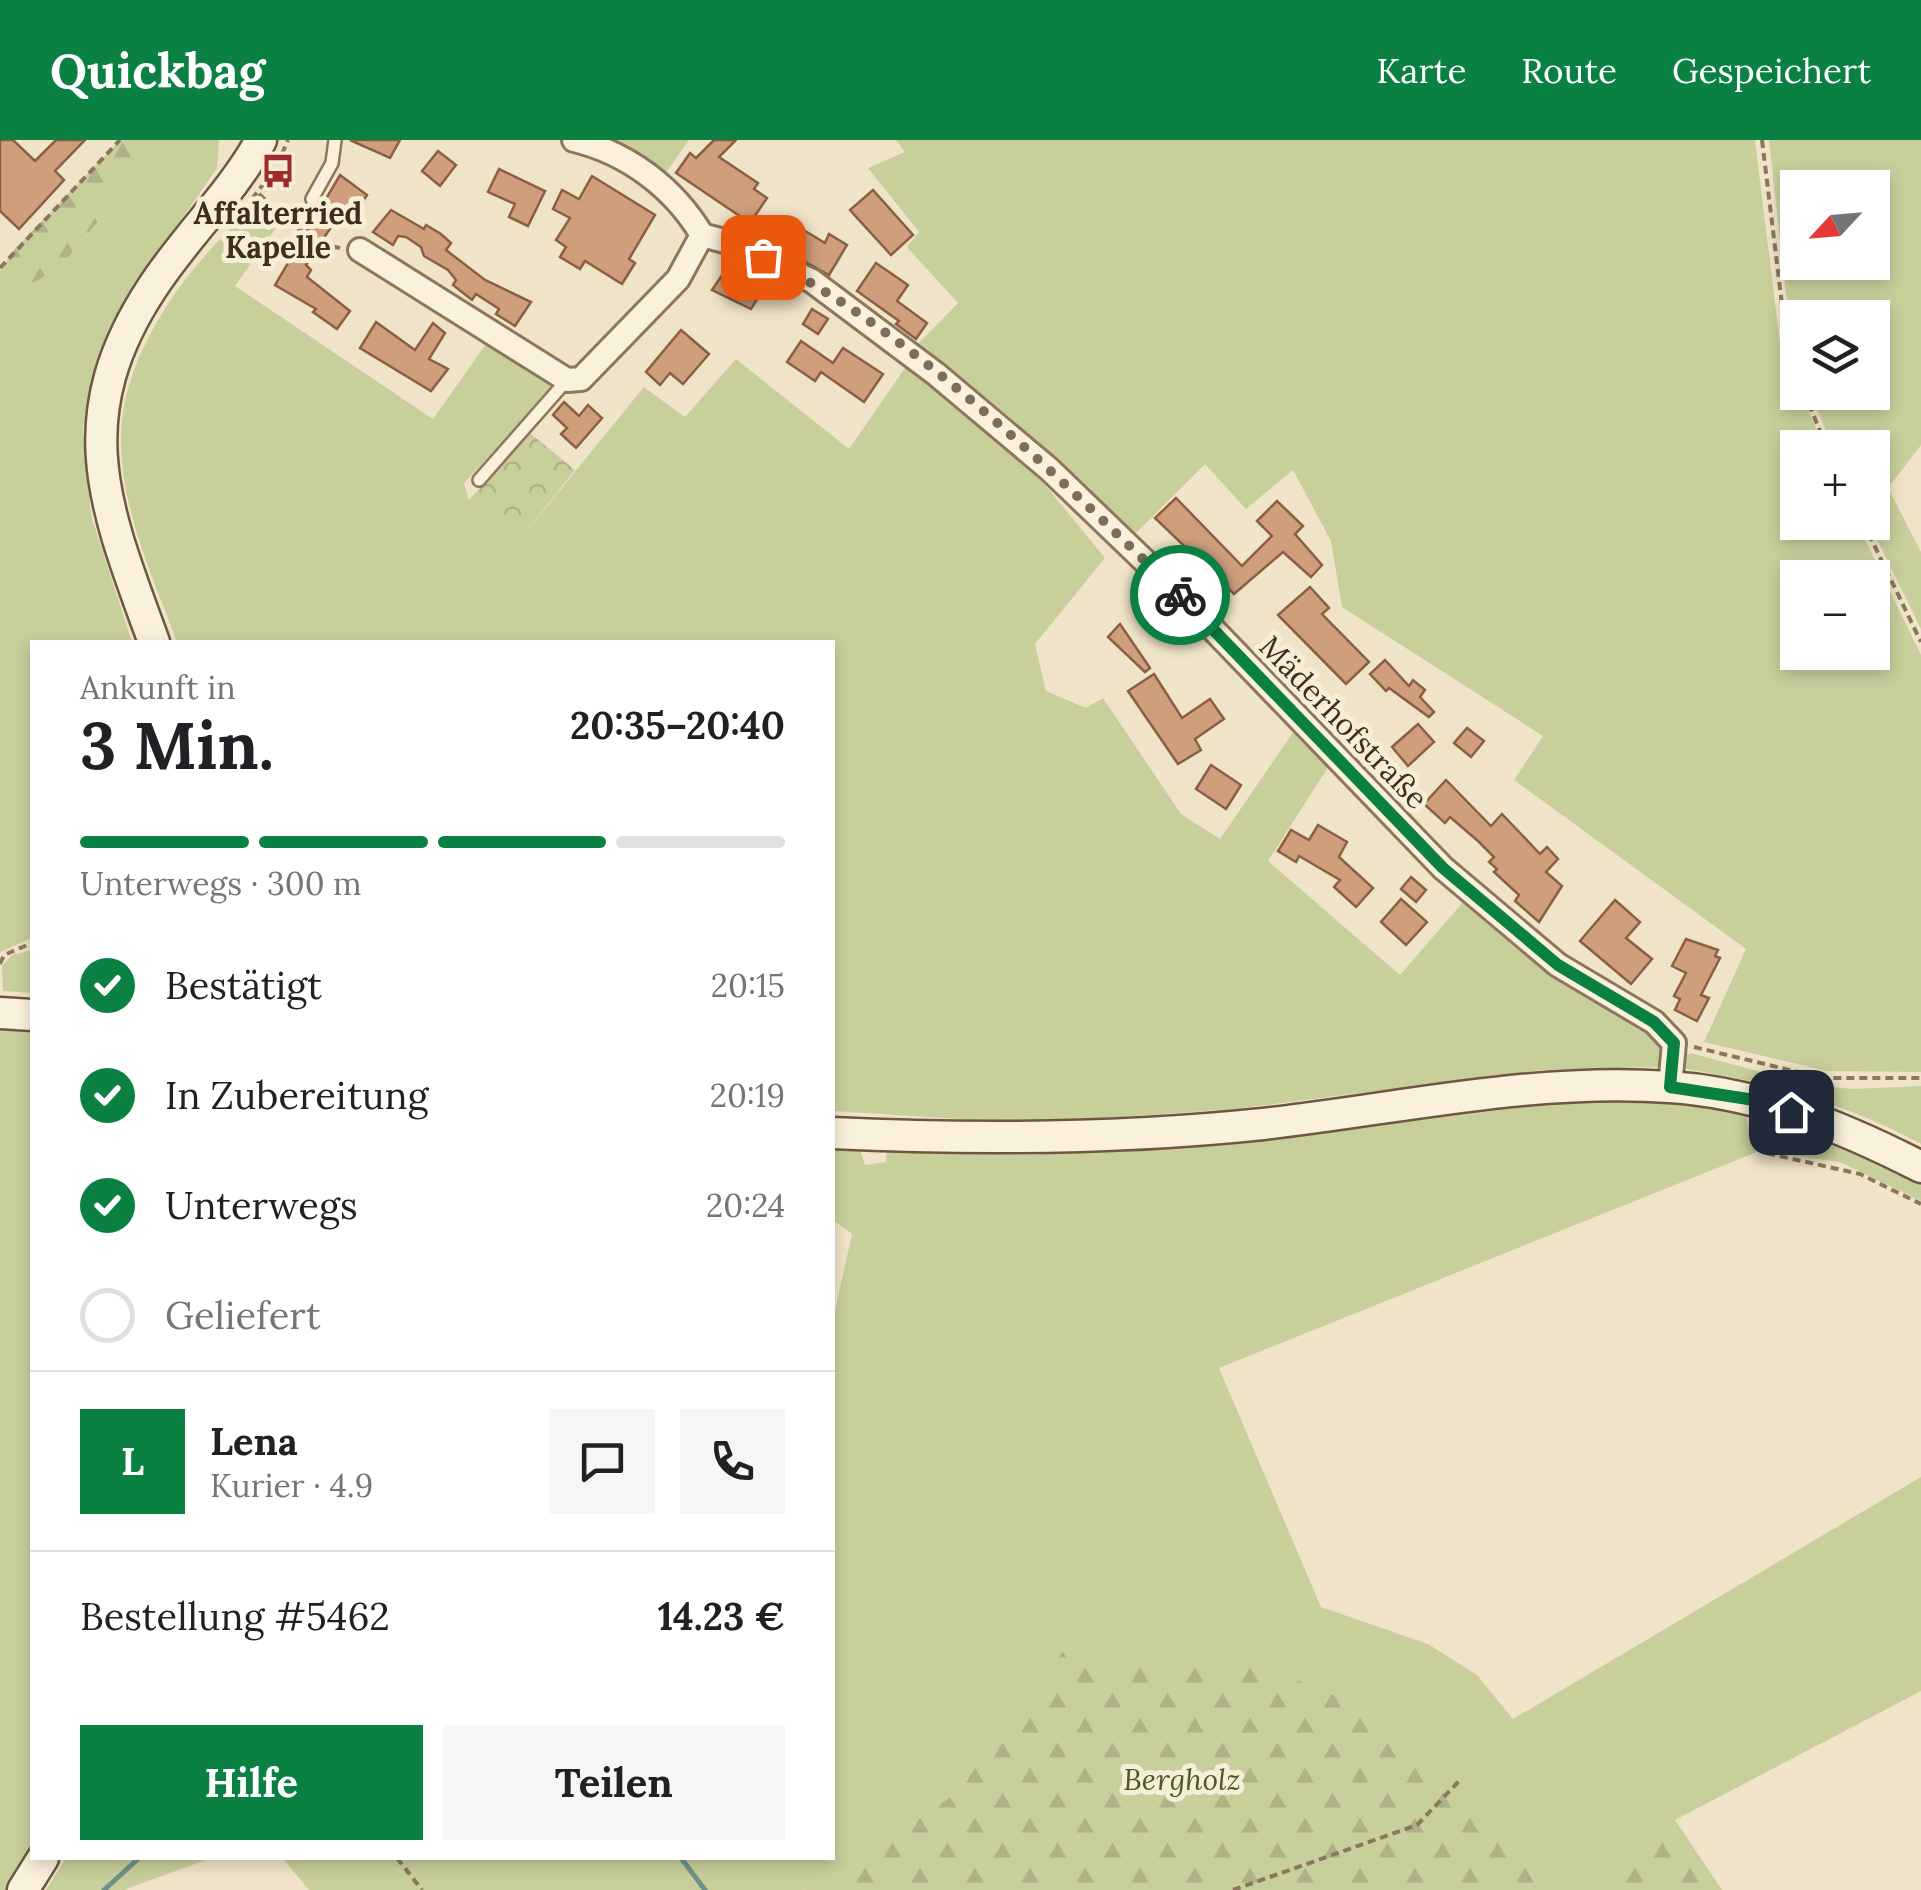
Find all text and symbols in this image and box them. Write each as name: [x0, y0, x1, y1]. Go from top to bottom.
text: Quickbag: [50, 40, 265, 101]
text: Karte: [1376, 48, 1466, 93]
text: Route: [1521, 48, 1617, 93]
text: Gespeichert: [1672, 48, 1871, 93]
bus stop icon: Affalterried Kapelle: [259, 152, 297, 190]
north arrow: [1780, 170, 1890, 280]
map controls: [1780, 170, 1890, 670]
place label: Affalterried Kapelle: [194, 194, 363, 266]
pin: [721, 215, 806, 300]
icon: bag: [736, 230, 791, 285]
button: layers: [1780, 300, 1890, 410]
button: +: [1780, 430, 1890, 540]
courier: [1130, 545, 1230, 645]
button: −: [1780, 560, 1890, 670]
icon: bike: [1153, 568, 1208, 623]
street label: Mäderhofstraße: [1252, 627, 1436, 817]
text: Ankunft in: [80, 667, 236, 708]
text: 20:35–20:40: [570, 701, 785, 749]
text: 3 Min.: [80, 704, 274, 787]
text: Unterwegs · 300 m: [80, 863, 362, 904]
icon: check: [80, 958, 135, 1013]
text: Bestätigt: [165, 961, 322, 1009]
text: 20:15: [711, 965, 785, 1006]
icon: check: [80, 1068, 135, 1123]
pin: [1749, 1070, 1834, 1155]
text: In Zubereitung: [165, 1071, 429, 1119]
text: 20:19: [710, 1075, 785, 1116]
icon: home: [1764, 1085, 1819, 1140]
icon: check: [80, 1178, 135, 1233]
text: Unterwegs: [165, 1181, 358, 1229]
text: 20:24: [706, 1185, 785, 1226]
text: Geliefert: [165, 1291, 321, 1339]
button: chat: [550, 1409, 655, 1514]
button: phone: [680, 1409, 785, 1514]
text: Lena: [210, 1417, 298, 1465]
text: L: [121, 1437, 144, 1485]
text: Kurier · 4.9: [210, 1465, 373, 1506]
text: Bestellung #5462: [80, 1592, 390, 1640]
text: 14.23 €: [658, 1592, 785, 1640]
button: Hilfe: [80, 1725, 423, 1840]
button: Teilen: [443, 1725, 785, 1840]
park label: Bergholz: [1123, 1760, 1241, 1798]

